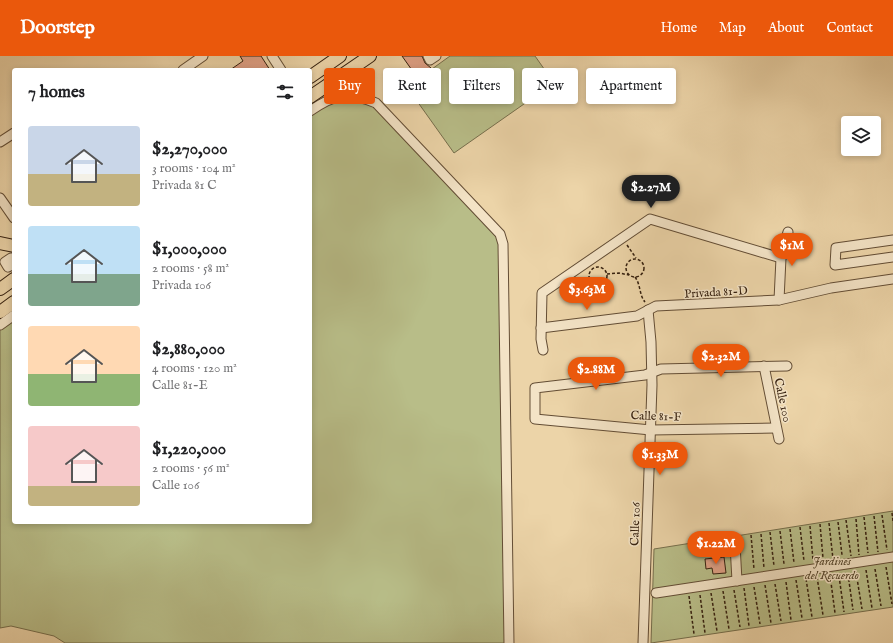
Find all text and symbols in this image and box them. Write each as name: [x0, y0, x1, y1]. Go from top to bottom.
text: Doorstep: [20, 16, 95, 40]
text: Home: [661, 19, 697, 37]
text: Map: [719, 19, 746, 37]
text: About: [768, 19, 804, 37]
text: Contact: [826, 19, 873, 37]
chip: Buy: [324, 68, 375, 104]
chip: Rent: [383, 68, 441, 104]
chip: Filters: [449, 68, 514, 104]
chip: New: [522, 68, 578, 104]
chip: Apartment: [586, 68, 676, 104]
icon: filters: [274, 81, 296, 103]
text: 7 homes: [28, 82, 85, 103]
map controls: [841, 116, 881, 156]
button: layers: [841, 116, 881, 156]
text: $2,270,000: [152, 139, 228, 160]
icon: home: [60, 142, 108, 190]
text: 3 rooms · 104 m²: [152, 160, 236, 177]
pin: $2.27M: [618, 175, 684, 209]
text: Privada 81 C: [152, 177, 217, 194]
text: $2.27M: [631, 179, 671, 196]
pin: $1M: [773, 233, 811, 267]
text: $1M: [780, 237, 804, 254]
text: $1,000,000: [152, 239, 227, 260]
icon: home: [60, 242, 108, 290]
text: 2 rooms · 58 m²: [152, 260, 229, 277]
text: Privada 106: [152, 277, 211, 294]
pin: $3.63M: [554, 277, 620, 311]
text: $3.63M: [568, 281, 606, 298]
street label: Privada 81-D: [684, 283, 749, 302]
text: $2,880,000: [152, 339, 225, 360]
icon: home: [60, 342, 108, 390]
pin: $2.32M: [688, 344, 754, 378]
text: $2.32M: [701, 348, 741, 365]
pin: $2.88M: [563, 357, 629, 391]
text: 4 rooms · 120 m²: [152, 360, 237, 377]
text: $2.88M: [577, 361, 615, 378]
text: Calle 81-E: [152, 377, 208, 394]
street label: Calle 100: [771, 377, 795, 424]
street label: Calle 81-F: [630, 408, 682, 425]
text: $1,220,000: [152, 439, 226, 460]
icon: home: [60, 442, 108, 490]
pin: $1.33M: [627, 442, 693, 476]
text: $1.33M: [642, 446, 678, 463]
text: 2 rooms · 56 m²: [152, 460, 230, 477]
text: Calle 106: [152, 477, 199, 494]
street label: Calle 106: [627, 501, 644, 546]
pin: $1.22M: [683, 531, 749, 565]
text: $1.22M: [696, 535, 736, 552]
park label: Jardines del Recuerdo: [804, 554, 859, 583]

